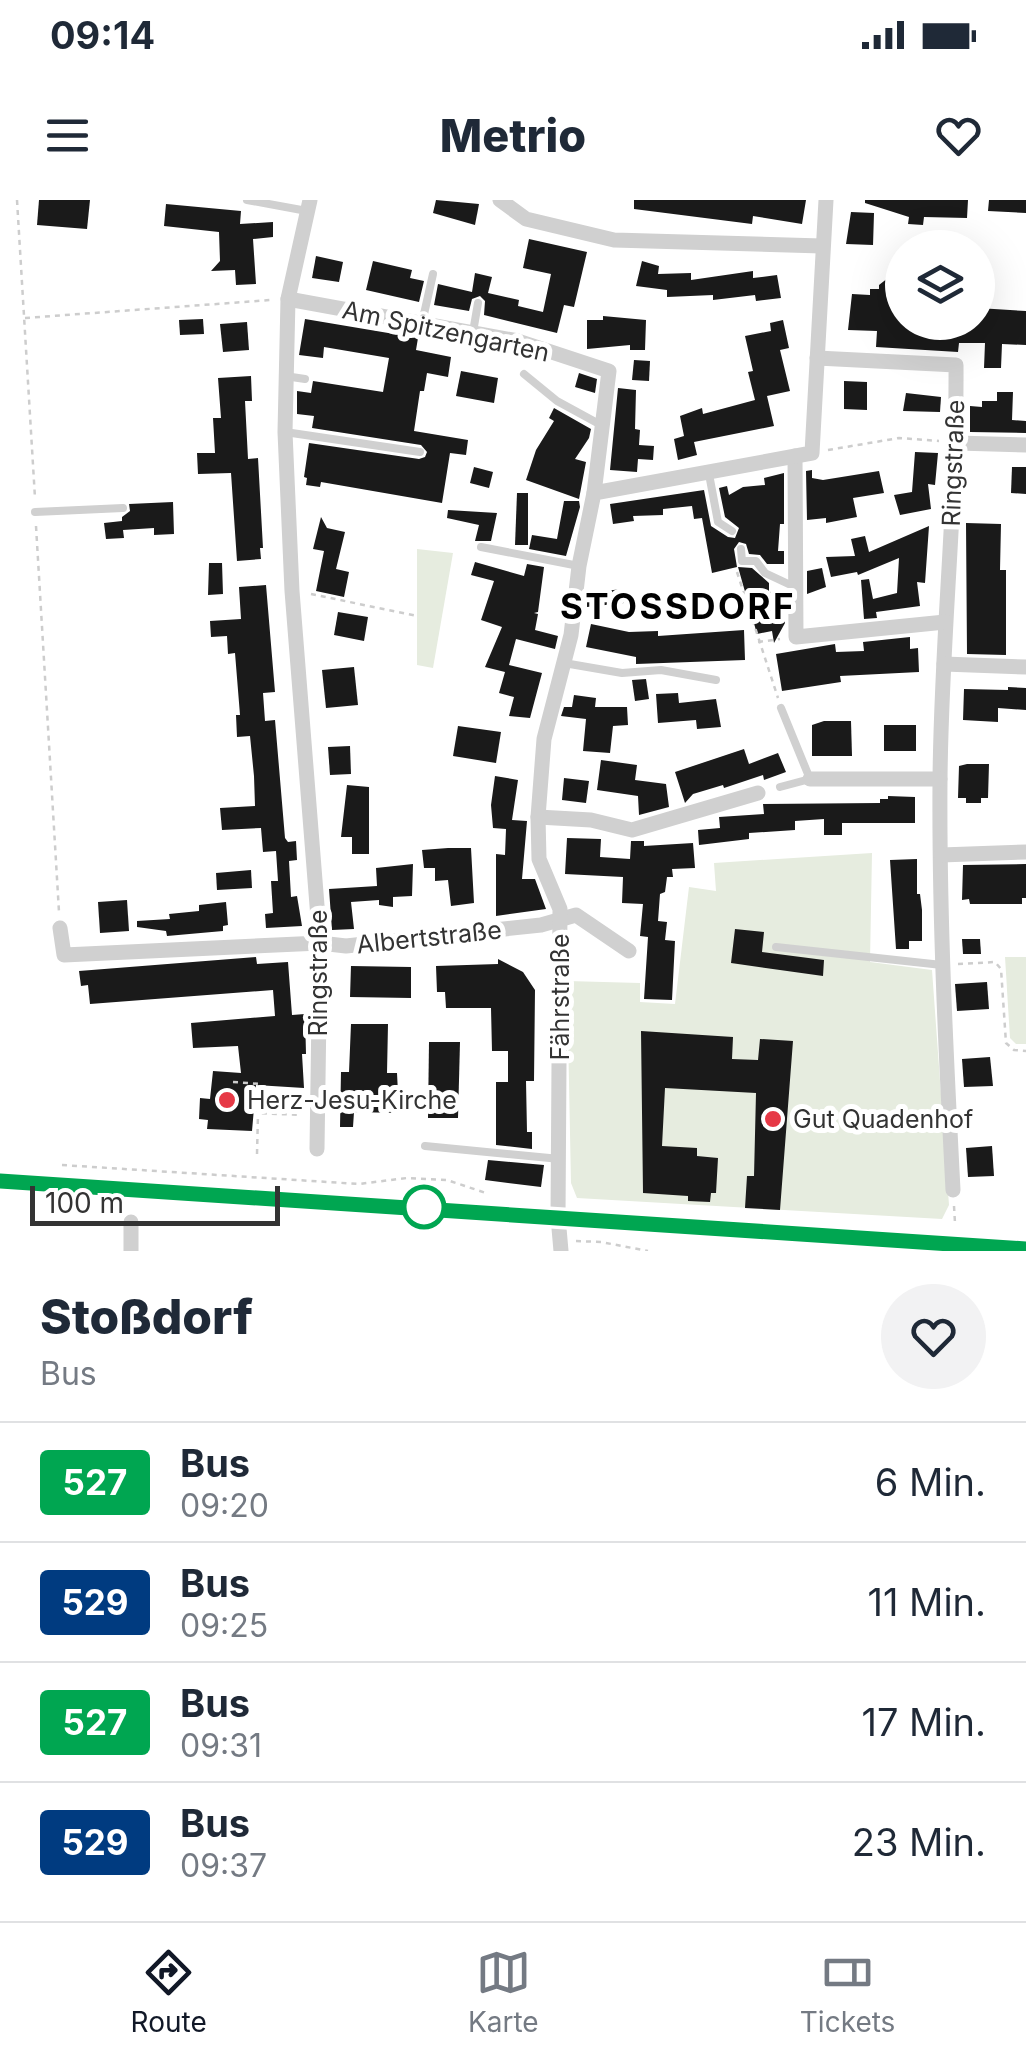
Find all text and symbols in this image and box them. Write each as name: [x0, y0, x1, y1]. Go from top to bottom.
text: 09:14: [50, 12, 155, 58]
icon: menu: [40, 108, 95, 163]
text: Metrio: [440, 108, 586, 163]
icon: heart: [931, 108, 986, 163]
map controls: [885, 230, 995, 340]
button: layers: [885, 230, 995, 340]
street label: Am Spitzengarten: [340, 294, 552, 368]
street label: Ringstraße: [936, 399, 970, 527]
district label: STOSSDORF: [560, 585, 796, 627]
street label: Ringstraße: [303, 909, 333, 1037]
street label: Albertstraße: [355, 914, 503, 960]
street label: Fährstraße: [545, 933, 575, 1061]
place label: Herz-Jesu-Kirche: [247, 1085, 457, 1115]
marker: Herz-Jesu-Kirche: [216, 1089, 238, 1111]
place label: Gut Quadenhof: [793, 1104, 973, 1134]
marker: Gut Quadenhof: [762, 1108, 784, 1130]
scale bar: [30, 1181, 280, 1226]
text: 100 m: [45, 1186, 124, 1220]
unlabelled marker: [403, 1186, 445, 1228]
button: heart: [881, 1284, 986, 1389]
text: Stoßdorf: [40, 1287, 253, 1346]
text: Bus: [40, 1354, 97, 1393]
text: Bus: [180, 1440, 250, 1486]
text: 6 Min.: [875, 1459, 986, 1505]
text: 527: [63, 1461, 127, 1503]
text: 09:20: [180, 1486, 269, 1525]
text: Bus: [180, 1560, 250, 1606]
text: 11 Min.: [867, 1579, 986, 1625]
text: 529: [61, 1581, 129, 1623]
text: 09:25: [180, 1606, 268, 1645]
text: Bus: [180, 1680, 250, 1726]
text: 17 Min.: [861, 1699, 986, 1745]
text: 527: [63, 1701, 127, 1743]
text: 09:31: [180, 1726, 262, 1765]
text: Bus: [180, 1800, 250, 1846]
text: 23 Min.: [852, 1819, 986, 1865]
text: 529: [61, 1821, 129, 1863]
text: 09:37: [180, 1846, 267, 1885]
tab: Route: [131, 1945, 207, 2039]
tab: Karte: [468, 1945, 539, 2039]
tab: Tickets: [800, 1945, 895, 2039]

